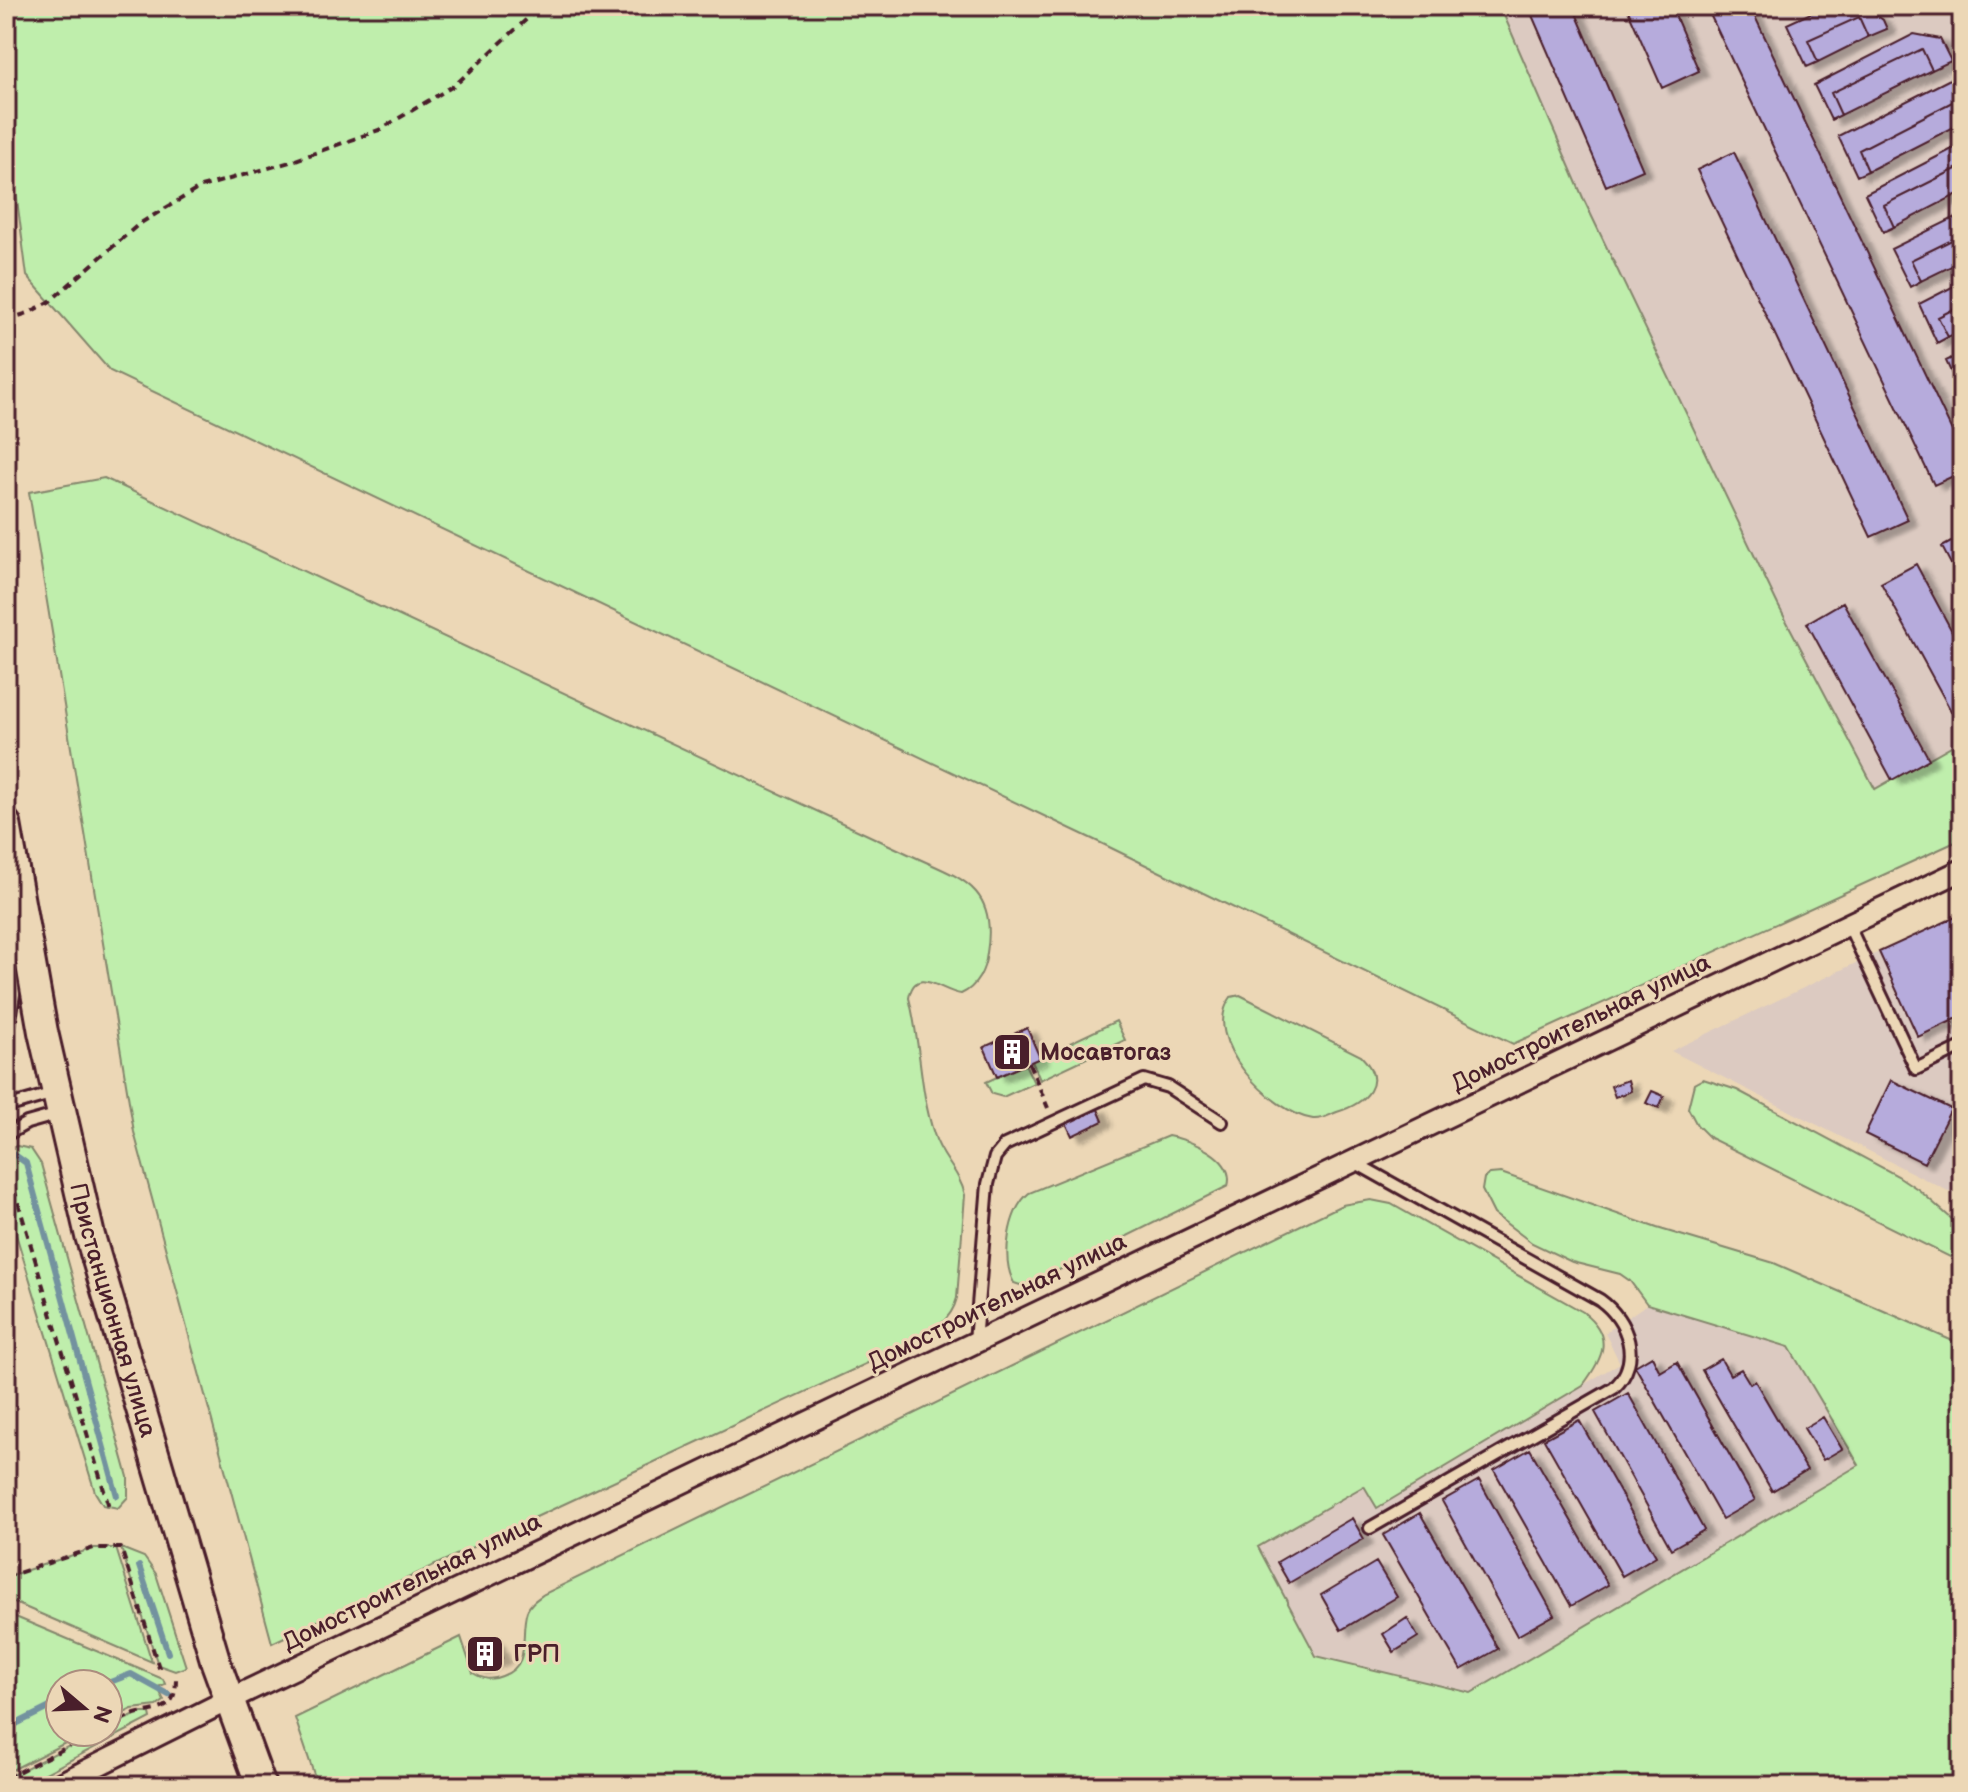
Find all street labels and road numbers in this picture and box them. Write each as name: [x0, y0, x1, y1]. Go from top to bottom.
street label: Домостроительная улица: [1447, 948, 1715, 1098]
street label: Пристанционная улица: [64, 1180, 163, 1440]
street label: Домостроительная улица: [863, 1227, 1131, 1377]
street label: Домостроительная улица: [278, 1507, 546, 1657]

